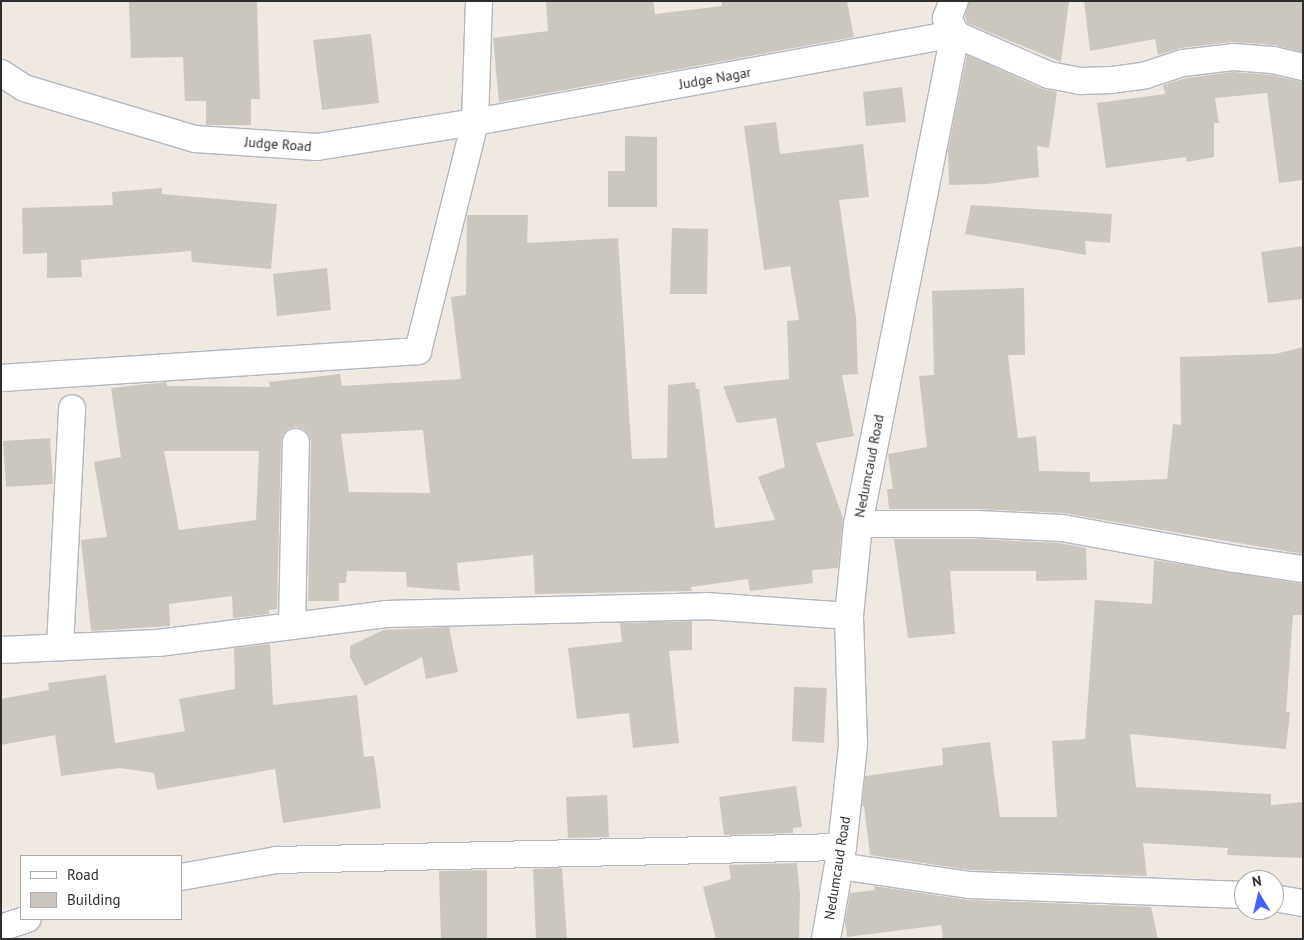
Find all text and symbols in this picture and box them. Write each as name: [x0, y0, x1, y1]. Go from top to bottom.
street label: Judge Nagar: [678, 63, 752, 93]
street label: Judge Road: [244, 133, 312, 155]
street label: Nedumcaud Road: [851, 413, 887, 519]
street label: Nedumcaud Road: [821, 815, 853, 921]
legend: [20, 855, 182, 920]
text: Road: [67, 865, 99, 884]
north arrow: [1234, 870, 1284, 920]
text: N: [1251, 872, 1263, 891]
text: Building: [67, 890, 121, 909]

